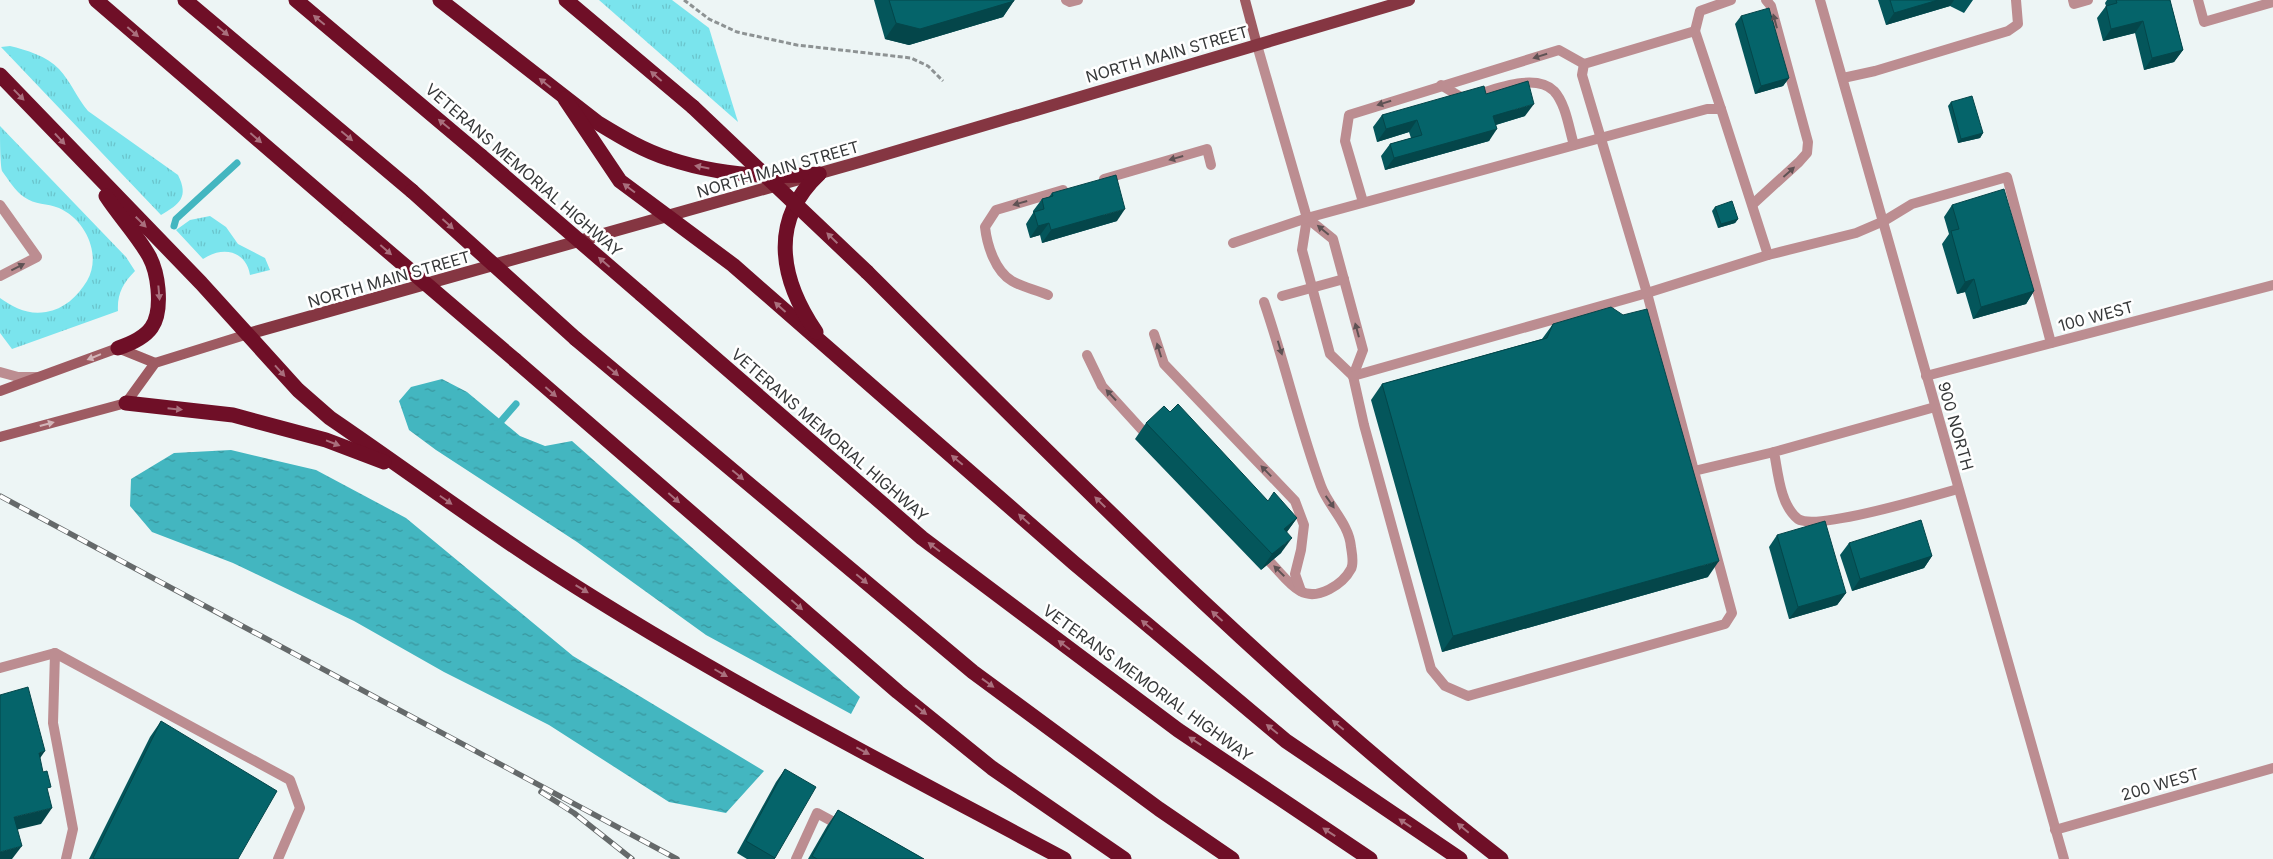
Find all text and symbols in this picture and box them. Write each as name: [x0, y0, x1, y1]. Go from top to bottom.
one-way arrow: [313, 14, 326, 25]
one-way arrow: [1771, 14, 1779, 29]
street label: NORTH MAIN STREET: [1083, 21, 1251, 87]
one-way arrow: [126, 26, 139, 37]
one-way arrow: [216, 26, 229, 37]
one-way arrow: [1532, 52, 1547, 60]
one-way arrow: [650, 70, 663, 81]
one-way arrow: [538, 77, 551, 88]
street label: VETERANS MEMORIAL HIGHWAY: [421, 79, 627, 261]
one-way arrow: [13, 89, 25, 101]
one-way arrow: [1377, 100, 1392, 107]
one-way arrow: [437, 119, 450, 130]
one-way arrow: [340, 131, 353, 142]
one-way arrow: [249, 132, 262, 143]
one-way arrow: [54, 133, 66, 145]
street label: NORTH MAIN STREET: [694, 136, 862, 202]
one-way arrow: [1168, 154, 1183, 162]
one-way arrow: [693, 162, 709, 170]
one-way arrow: [1783, 166, 1795, 177]
one-way arrow: [623, 182, 636, 193]
one-way arrow: [1012, 199, 1028, 207]
one-way arrow: [135, 216, 147, 228]
one-way arrow: [442, 218, 454, 230]
one-way arrow: [1316, 225, 1329, 236]
one-way arrow: [826, 232, 838, 244]
one-way arrow: [380, 244, 392, 256]
street label: NORTH MAIN STREET: [305, 246, 473, 312]
one-way arrow: [598, 256, 611, 267]
one-way arrow: [11, 263, 26, 271]
one-way arrow: [155, 285, 163, 301]
street label: 100 WEST: [2056, 296, 2136, 336]
one-way arrow: [774, 301, 786, 313]
one-way arrow: [1353, 322, 1361, 337]
one-way arrow: [1276, 341, 1284, 356]
one-way arrow: [1155, 342, 1163, 357]
street label: VETERANS MEMORIAL HIGHWAY: [727, 344, 933, 526]
one-way arrow: [86, 353, 101, 361]
one-way arrow: [275, 364, 286, 377]
one-way arrow: [606, 365, 619, 376]
street label: 900 NORTH: [1934, 379, 1978, 473]
one-way arrow: [545, 386, 557, 398]
one-way arrow: [1105, 390, 1117, 402]
one-way arrow: [167, 405, 183, 413]
one-way arrow: [39, 420, 55, 428]
one-way arrow: [326, 439, 340, 447]
one-way arrow: [951, 455, 964, 466]
one-way arrow: [1260, 466, 1272, 478]
one-way arrow: [732, 469, 744, 480]
one-way arrow: [667, 493, 680, 504]
one-way arrow: [439, 494, 452, 505]
one-way arrow: [1325, 495, 1335, 508]
one-way arrow: [1095, 497, 1107, 509]
one-way arrow: [1019, 513, 1031, 525]
one-way arrow: [928, 542, 941, 553]
one-way arrow: [1273, 565, 1285, 577]
one-way arrow: [856, 574, 869, 585]
one-way arrow: [575, 585, 588, 594]
one-way arrow: [790, 599, 802, 611]
street label: VETERANS MEMORIAL HIGHWAY: [1039, 600, 1257, 766]
one-way arrow: [1211, 610, 1224, 621]
one-way arrow: [1141, 620, 1154, 631]
one-way arrow: [1058, 639, 1071, 650]
one-way arrow: [713, 669, 728, 677]
one-way arrow: [981, 677, 994, 688]
one-way arrow: [914, 705, 927, 716]
one-way arrow: [1331, 719, 1344, 730]
one-way arrow: [1266, 724, 1279, 735]
one-way arrow: [1188, 736, 1202, 746]
one-way arrow: [856, 747, 870, 756]
street label: 200 WEST: [2119, 763, 2201, 805]
one-way arrow: [1398, 818, 1411, 828]
one-way arrow: [1456, 823, 1469, 834]
one-way arrow: [1323, 827, 1336, 837]

